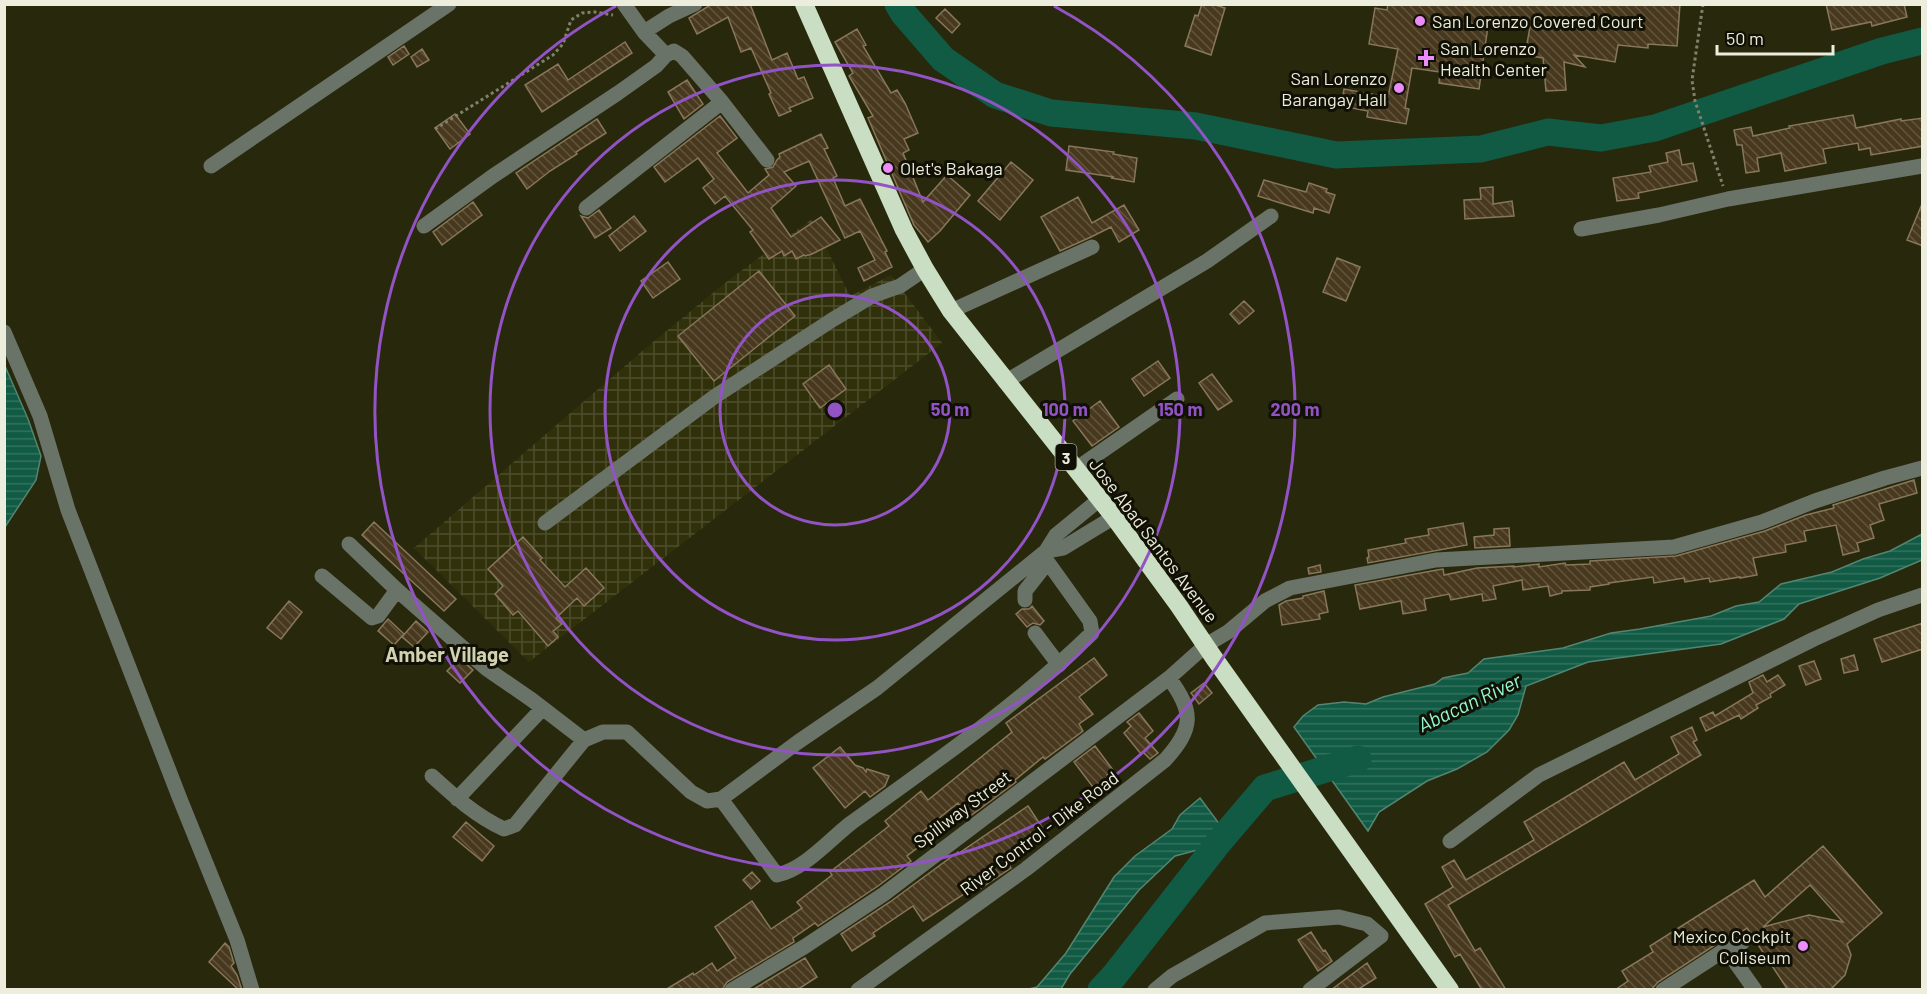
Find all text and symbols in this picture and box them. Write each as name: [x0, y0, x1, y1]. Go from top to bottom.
place label: San Lorenzo Covered Court: [1432, 10, 1644, 32]
marker: San Lorenzo Covered Court: [1413, 14, 1427, 28]
scale bar: [1717, 18, 1832, 56]
text: 50 m: [1726, 27, 1764, 49]
place label: San Lorenzo Health Center: [1440, 37, 1548, 80]
marker: San Lorenzo Health Center: [1417, 49, 1435, 67]
place label: San Lorenzo Barangay Hall: [1281, 67, 1387, 110]
marker: San Lorenzo Barangay Hall: [1392, 81, 1406, 95]
place label: Olet's Bakaga: [900, 157, 1003, 179]
marker: Olet's Bakaga: [881, 161, 895, 175]
text: 50 m: [931, 398, 969, 420]
text: 100 m: [1042, 398, 1088, 420]
text: 150 m: [1158, 398, 1202, 420]
text: 200 m: [1270, 398, 1320, 420]
centre of rings: [825, 400, 845, 420]
road number: 3: [1056, 444, 1076, 470]
street label: Jose Abad Santos Avenue: [1085, 453, 1223, 627]
district label: Amber Village: [385, 642, 509, 666]
water label: Abacan River: [1414, 667, 1525, 736]
street label: Spillway Street: [909, 765, 1015, 853]
street label: River Control - Dike Road: [955, 766, 1123, 900]
place label: Mexico Cockpit Coliseum: [1673, 925, 1791, 968]
marker: Mexico Cockpit Coliseum: [1796, 939, 1810, 953]

